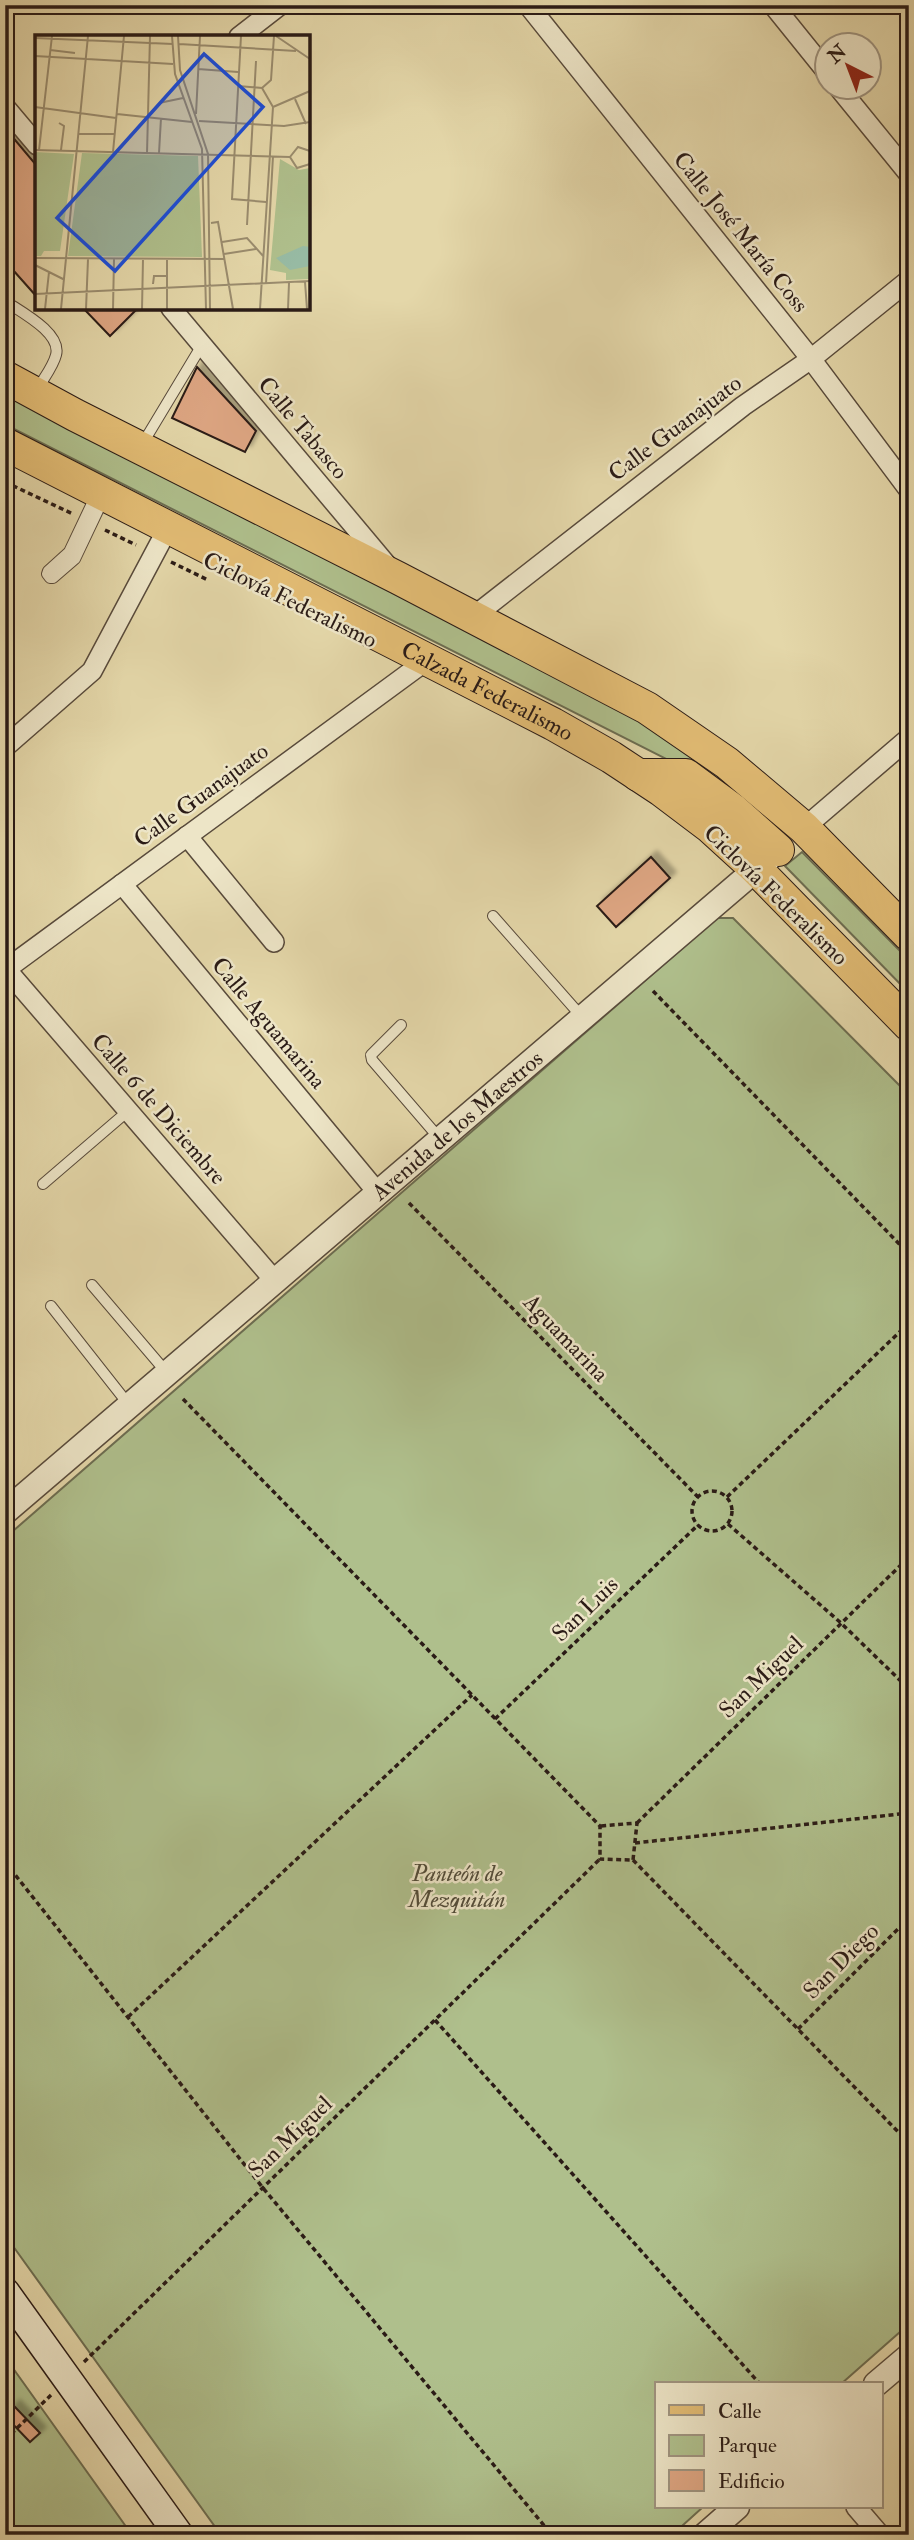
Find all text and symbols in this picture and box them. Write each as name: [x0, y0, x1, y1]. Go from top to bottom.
north arrow: [813, 32, 883, 102]
inset map: [35, 35, 310, 310]
text: N: [822, 39, 852, 69]
street label: Calle José María Coss: [667, 146, 815, 318]
street label: Calle Guanajuato: [603, 368, 747, 488]
street label: Calle Tabasco: [252, 371, 354, 485]
street label: Ciclovía Federalismo: [198, 545, 382, 655]
street label: Calzada Federalismo: [397, 635, 579, 747]
street label: Calle Guanajuato: [128, 736, 274, 854]
street label: Ciclovía Federalismo: [698, 819, 854, 971]
street label: Calle Aguamarina: [205, 951, 333, 1095]
street label: Calle 6 de Diciembre: [85, 1027, 233, 1191]
street label: Avenida de los Maestros: [365, 1044, 549, 1207]
street label: Aguamarina: [516, 1287, 615, 1388]
street label: San Luis: [546, 1570, 624, 1648]
street label: San Miguel: [713, 1630, 809, 1724]
park label: Panteón de Mezquitán: [407, 1859, 506, 1914]
street label: San Diego: [797, 1917, 885, 2005]
street label: San Miguel: [242, 2090, 338, 2184]
legend: [655, 2382, 883, 2508]
text: Calle: [718, 2398, 762, 2425]
text: Parque: [718, 2432, 777, 2459]
text: Edificio: [718, 2468, 785, 2495]

